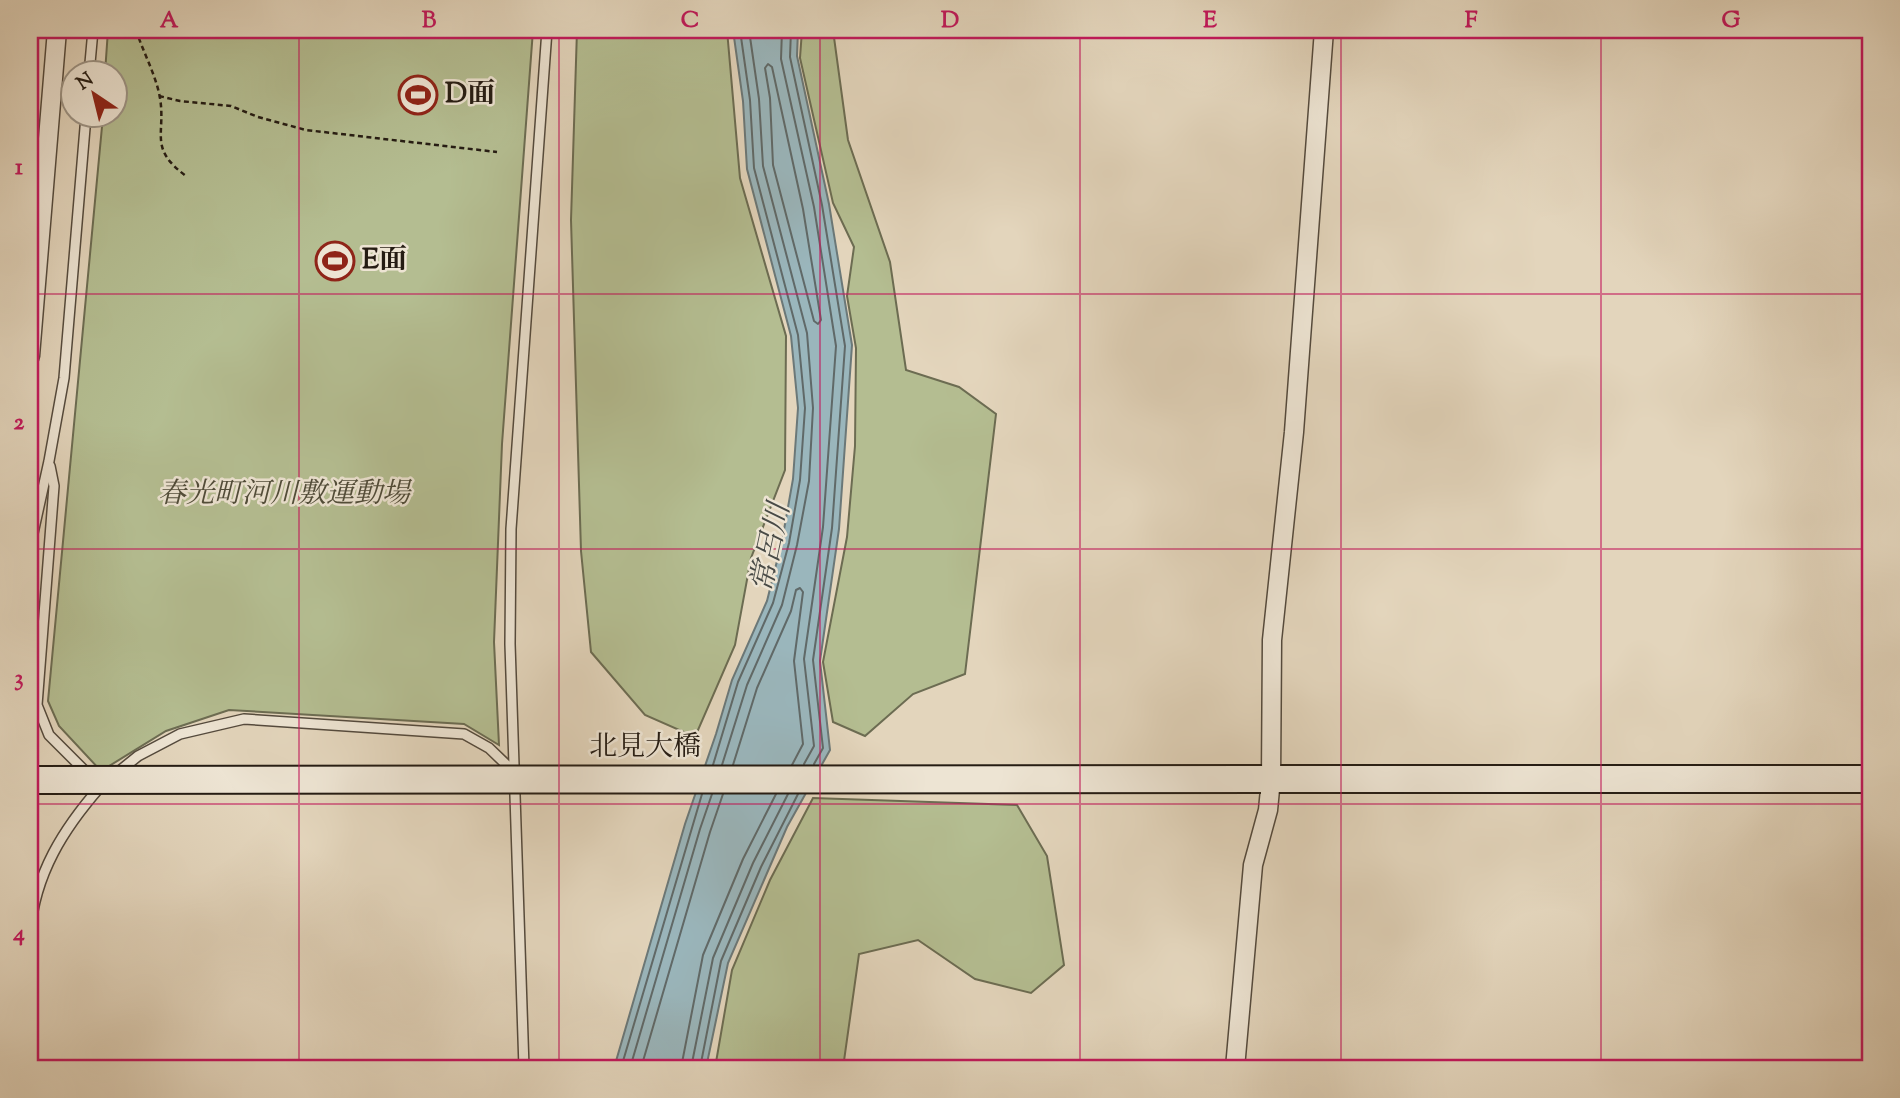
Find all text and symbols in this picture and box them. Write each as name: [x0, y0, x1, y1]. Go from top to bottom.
text: A: [160, 5, 179, 38]
text: B: [422, 5, 437, 38]
text: C: [681, 5, 699, 38]
text: D: [941, 5, 959, 38]
text: E: [1203, 5, 1217, 38]
text: F: [1465, 5, 1478, 38]
text: G: [1722, 5, 1741, 38]
north arrow: [60, 60, 130, 130]
text: N: [72, 67, 100, 98]
sports icon: D面: [397, 74, 439, 116]
place label: D面: [445, 75, 495, 115]
text: 1: [15, 152, 23, 185]
sports icon: E面: [314, 240, 356, 282]
place label: E面: [362, 241, 407, 281]
text: 2: [14, 407, 25, 440]
park label: 春光町河川敷運動場: [158, 475, 413, 515]
water label: 常呂川: [742, 497, 803, 596]
text: 3: [14, 663, 24, 696]
street label: 北見大橋: [589, 728, 701, 768]
text: 4: [12, 918, 25, 951]

